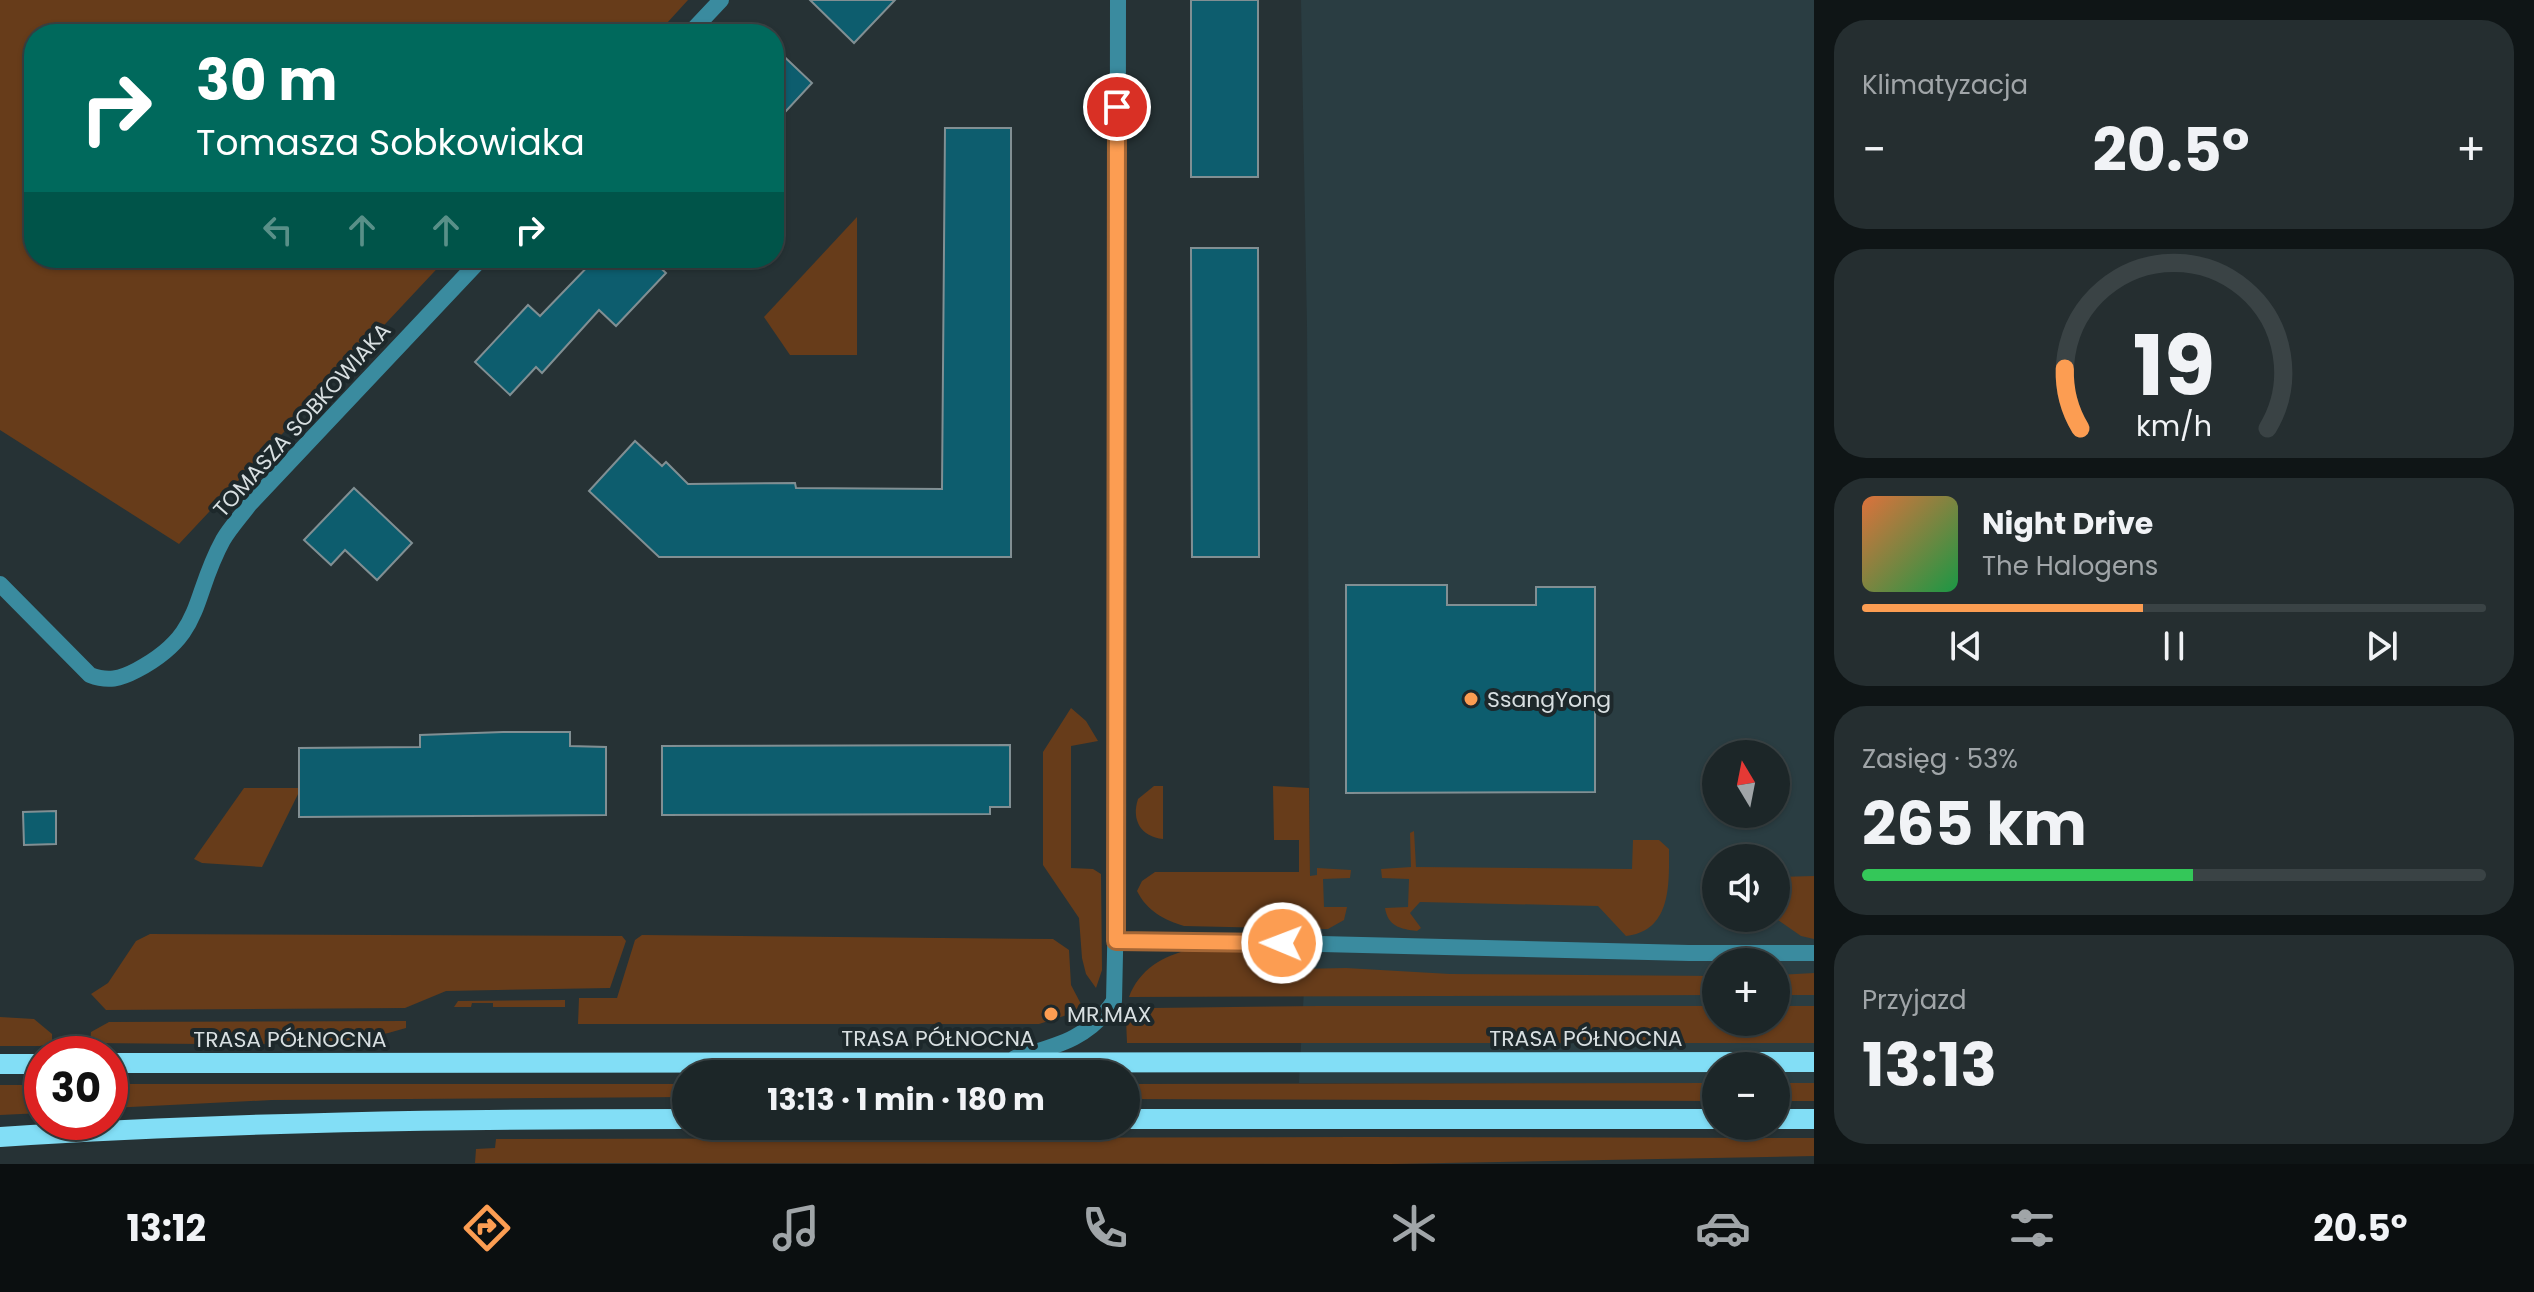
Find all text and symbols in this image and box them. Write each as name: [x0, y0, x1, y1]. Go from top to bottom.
text: 30 m: [196, 41, 338, 120]
icon: right: [64, 56, 168, 160]
text: Klimatyzacja: [1862, 67, 2028, 103]
pin: [1083, 73, 1151, 141]
icon: arrive: [1095, 85, 1139, 129]
text: 20.5°: [2093, 108, 2250, 192]
text: Tomasza Sobkowiaka: [196, 117, 585, 168]
text: −: [1862, 119, 1886, 180]
text: +: [2456, 119, 2486, 180]
icon: left: [256, 208, 300, 252]
icon: ahead: [340, 208, 384, 252]
icon: ahead: [424, 208, 468, 252]
icon: right: [508, 208, 552, 252]
text: 19: [2133, 308, 2215, 424]
street label: TOMASZA SOBKOWIAKA: [206, 316, 398, 524]
text: km/h: [2136, 406, 2212, 446]
text: Night Drive: [1982, 502, 2153, 545]
text: The Halogens: [1982, 548, 2158, 584]
icon: previous: [1944, 624, 1988, 668]
icon: pause: [2152, 624, 2196, 668]
icon: next: [2360, 624, 2404, 668]
place label: SsangYong: [1487, 684, 1611, 715]
marker: SsangYong: [1462, 690, 1480, 708]
north arrow: [1702, 740, 1790, 828]
map controls: [1702, 740, 1790, 1140]
text: Zasięg · 53%: [1862, 741, 2018, 777]
text: 265 km: [1862, 782, 2087, 866]
button: sound: [1702, 844, 1790, 932]
position arrow: [1240, 901, 1324, 985]
button: +: [1702, 948, 1790, 1036]
text: Przyjazd: [1862, 982, 1967, 1018]
place label: MR.MAX: [1067, 999, 1151, 1030]
marker: MR.MAX: [1042, 1005, 1060, 1023]
street label: TRASA PÓŁNOCNA: [841, 1023, 1035, 1054]
street label: TRASA PÓŁNOCNA: [1489, 1023, 1683, 1054]
text: 13:13: [1862, 1023, 1997, 1107]
street label: TRASA PÓŁNOCNA: [193, 1024, 387, 1055]
speed limit sign: 30: [24, 1036, 128, 1140]
button: −: [1702, 1052, 1790, 1140]
text: 13:13 · 1 min · 180 m: [767, 1078, 1045, 1121]
icon: directions: [459, 1200, 515, 1256]
icon: music: [768, 1200, 824, 1256]
icon: phone: [1077, 1200, 1133, 1256]
icon: climate: [1386, 1200, 1442, 1256]
icon: car: [1695, 1200, 1751, 1256]
icon: filters: [2004, 1200, 2060, 1256]
text: 13:12: [127, 1203, 206, 1254]
text: 20.5°: [2313, 1203, 2407, 1254]

